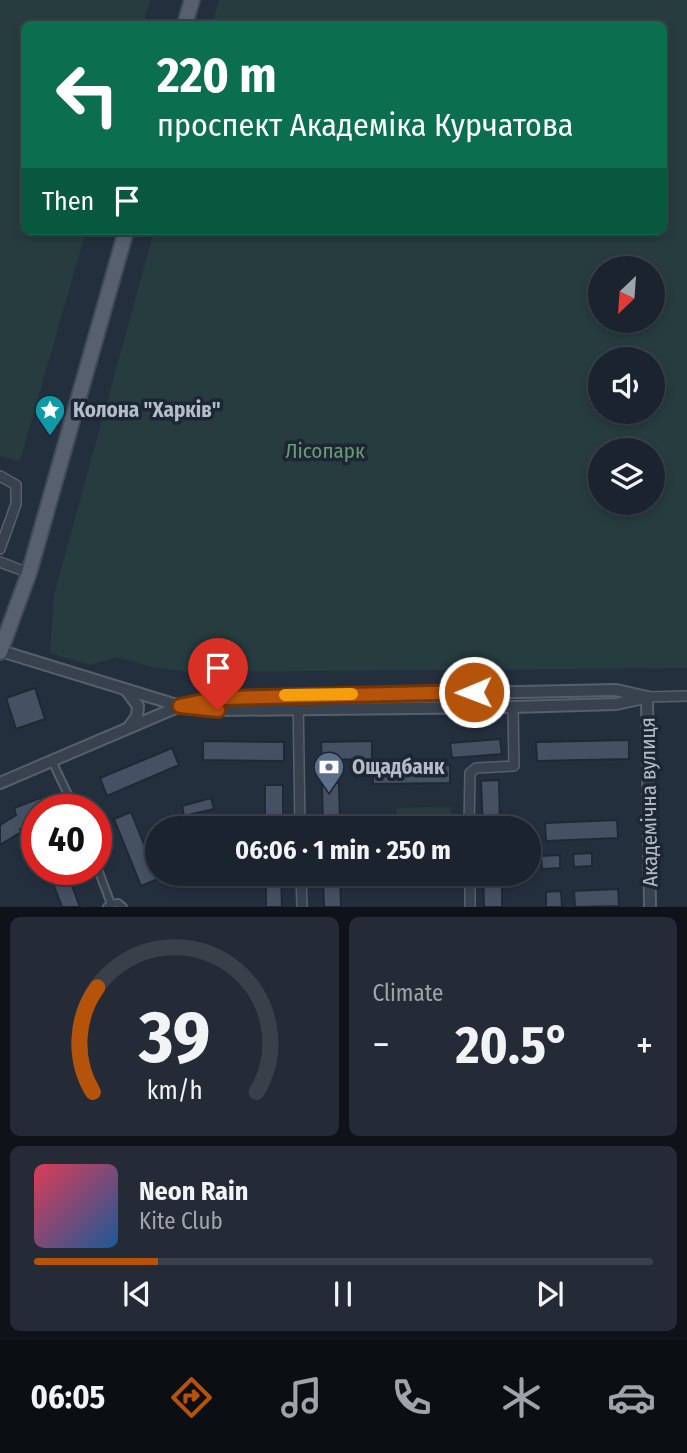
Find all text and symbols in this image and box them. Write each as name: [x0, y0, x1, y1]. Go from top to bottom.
text: 220 m: [157, 46, 277, 105]
icon: left: [42, 49, 133, 140]
text: проспект Академіка Курчатова: [157, 106, 573, 144]
icon: arrive: [108, 182, 146, 220]
text: Then: [42, 186, 94, 217]
north arrow: [588, 256, 665, 332]
map controls: [588, 256, 665, 515]
button: sound: [588, 347, 665, 424]
place icon: Колона "Харків": [33, 393, 67, 437]
place label: Колона "Харків": [73, 397, 221, 423]
park label: Лісопарк: [285, 438, 365, 464]
button: layers: [588, 438, 665, 515]
pin: [188, 638, 248, 710]
icon: arrive: [199, 649, 237, 687]
position arrow: [437, 655, 511, 729]
street label: Академічна вулиця: [635, 717, 663, 887]
bank icon: Ощадбанк: [312, 750, 346, 794]
place label: Ощадбанк: [352, 754, 445, 780]
speed limit sign: 40: [21, 794, 112, 885]
text: 06:06 · 1 min · 250 m: [235, 835, 451, 866]
text: Climate: [373, 979, 443, 1007]
text: 39: [138, 995, 210, 1082]
text: 20.5°: [456, 1014, 570, 1077]
text: −: [373, 1022, 390, 1068]
text: +: [636, 1022, 653, 1068]
text: km/h: [146, 1076, 202, 1106]
text: Neon Rain: [139, 1176, 248, 1207]
text: Kite Club: [139, 1207, 223, 1235]
icon: previous: [118, 1275, 156, 1313]
icon: pause: [324, 1275, 362, 1313]
icon: next: [531, 1275, 569, 1313]
icon: directions: [167, 1373, 216, 1422]
icon: music: [277, 1373, 326, 1422]
icon: phone: [387, 1373, 436, 1422]
icon: climate: [497, 1373, 546, 1422]
icon: car: [607, 1373, 656, 1422]
text: 06:05: [31, 1378, 105, 1416]

